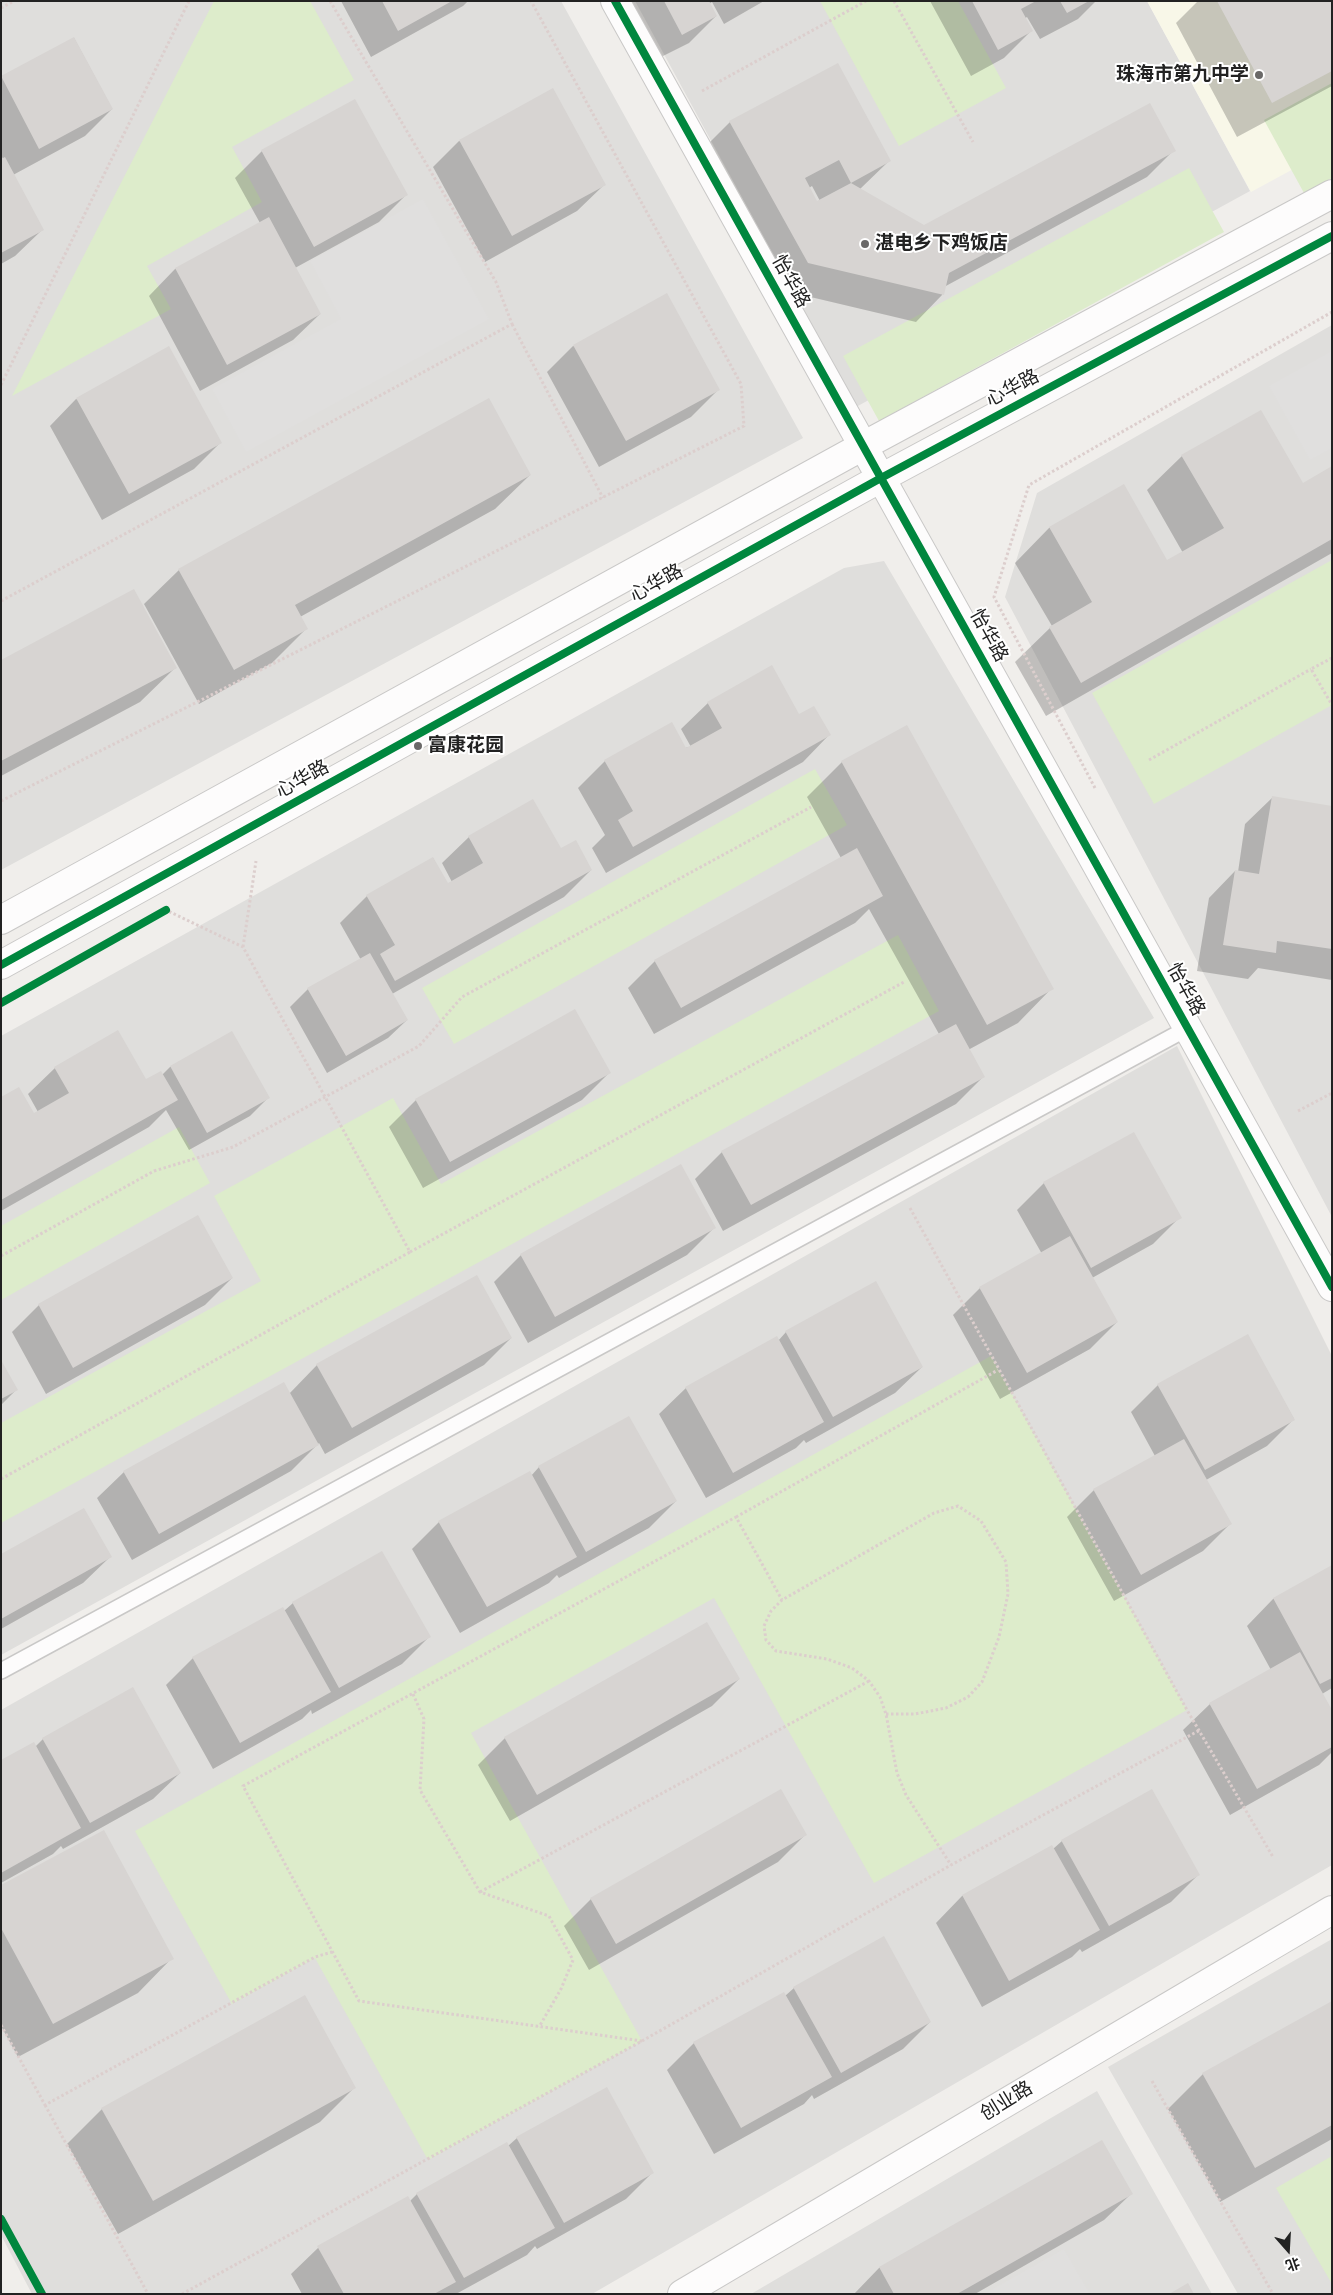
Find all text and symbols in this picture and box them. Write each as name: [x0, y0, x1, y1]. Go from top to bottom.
place label: 珠海市第九中学: [1116, 64, 1249, 86]
marker: 珠海市第九中学: [1253, 69, 1265, 81]
place label: 湛电乡下鸡饭店: [875, 233, 1008, 255]
marker: 湛电乡下鸡饭店: [859, 238, 871, 250]
street label: 怡华路: [766, 252, 814, 312]
street label: 心华路: [982, 366, 1044, 412]
street label: 心华路: [627, 560, 687, 608]
street label: 怡华路: [964, 606, 1012, 666]
place label: 富康花园: [428, 735, 504, 757]
marker: 富康花园: [412, 740, 424, 752]
street label: 心华路: [273, 756, 333, 804]
street label: 怡华路: [1161, 960, 1209, 1020]
street label: 创业路: [977, 2078, 1037, 2126]
north arrow: [1263, 2225, 1313, 2275]
text: 北: [1283, 2252, 1303, 2277]

